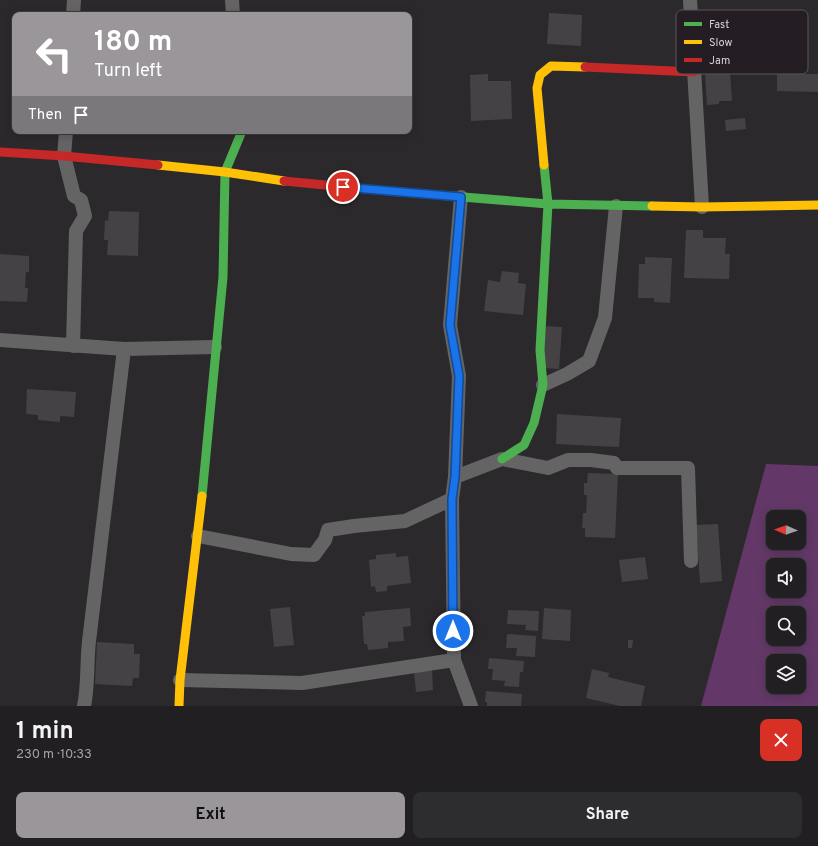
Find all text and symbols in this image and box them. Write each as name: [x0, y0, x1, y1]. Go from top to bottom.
legend: [676, 10, 808, 74]
text: Fast: [709, 18, 729, 32]
text: 180 m: [94, 25, 172, 61]
icon: left: [28, 28, 80, 80]
text: Slow: [709, 36, 732, 50]
text: Jam: [709, 54, 730, 68]
text: Turn left: [94, 60, 162, 83]
icon: arrive: [70, 104, 92, 126]
text: Then: [28, 106, 62, 125]
pin: [326, 170, 360, 204]
icon: arrive: [332, 176, 354, 198]
north arrow: [766, 510, 806, 550]
map controls: [766, 510, 806, 694]
button: sound: [766, 558, 806, 598]
button: search: [766, 606, 806, 646]
position arrow: [432, 610, 474, 652]
button: layers: [766, 654, 806, 694]
text: 1 min: [16, 717, 74, 747]
button: close: [760, 719, 802, 761]
text: 230 m · 10:33: [16, 747, 92, 763]
button: Exit: [16, 792, 405, 838]
button: Share: [413, 792, 802, 838]

